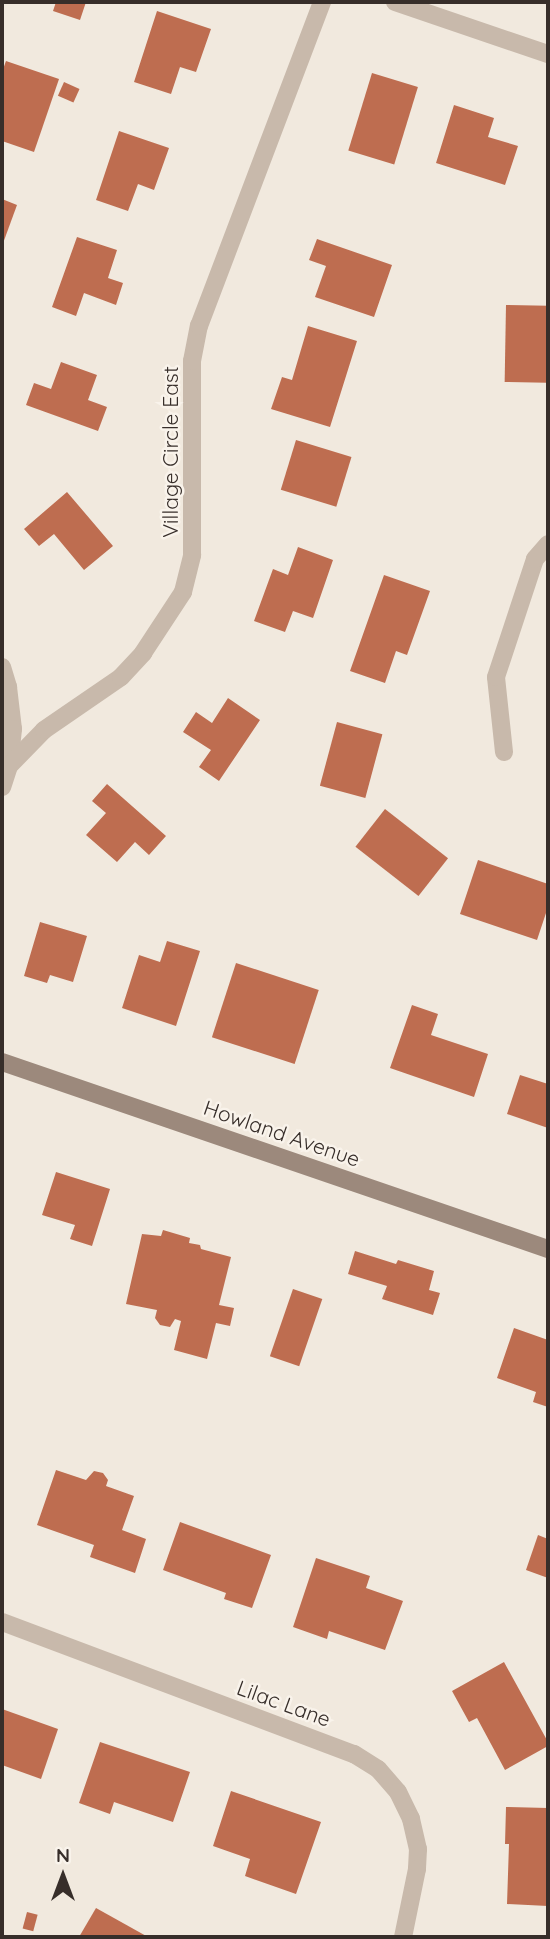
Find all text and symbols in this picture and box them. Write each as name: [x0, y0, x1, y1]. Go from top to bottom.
street label: Village Circle East: [157, 366, 183, 538]
street label: Howland Avenue: [201, 1094, 363, 1172]
street label: Lilac Lane: [234, 1674, 334, 1732]
north arrow: [28, 1841, 98, 1911]
text: N: [56, 1843, 70, 1867]

